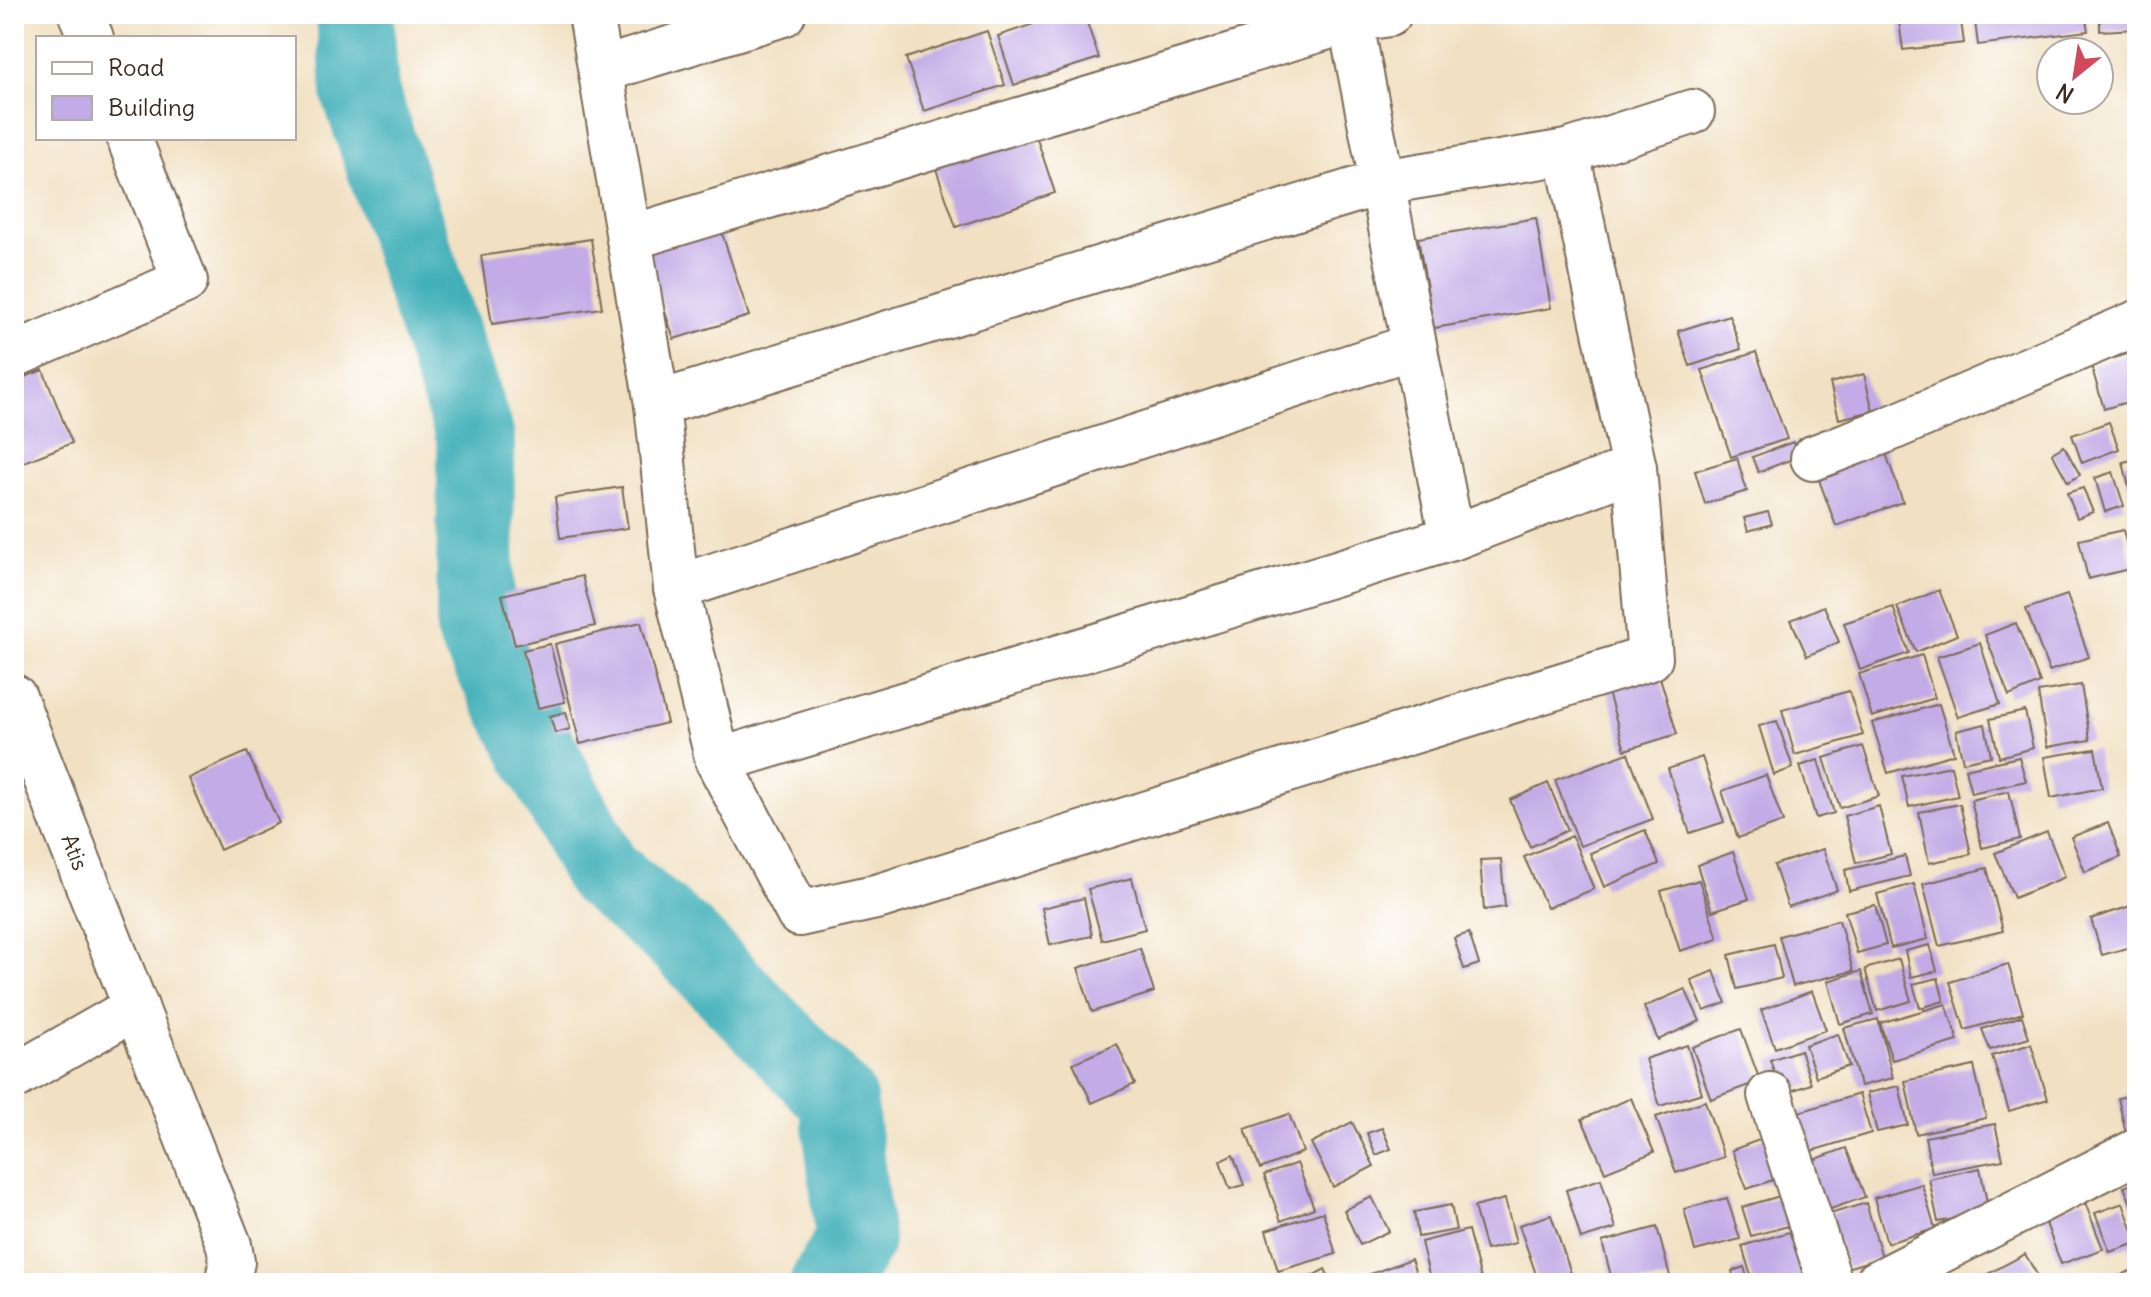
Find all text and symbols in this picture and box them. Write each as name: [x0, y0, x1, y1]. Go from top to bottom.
legend: [36, 36, 296, 140]
north arrow: [2035, 36, 2115, 116]
text: Road: [108, 52, 164, 82]
text: N: [2051, 77, 2079, 109]
text: Building: [108, 92, 195, 122]
street label: Atis: [55, 830, 95, 874]

